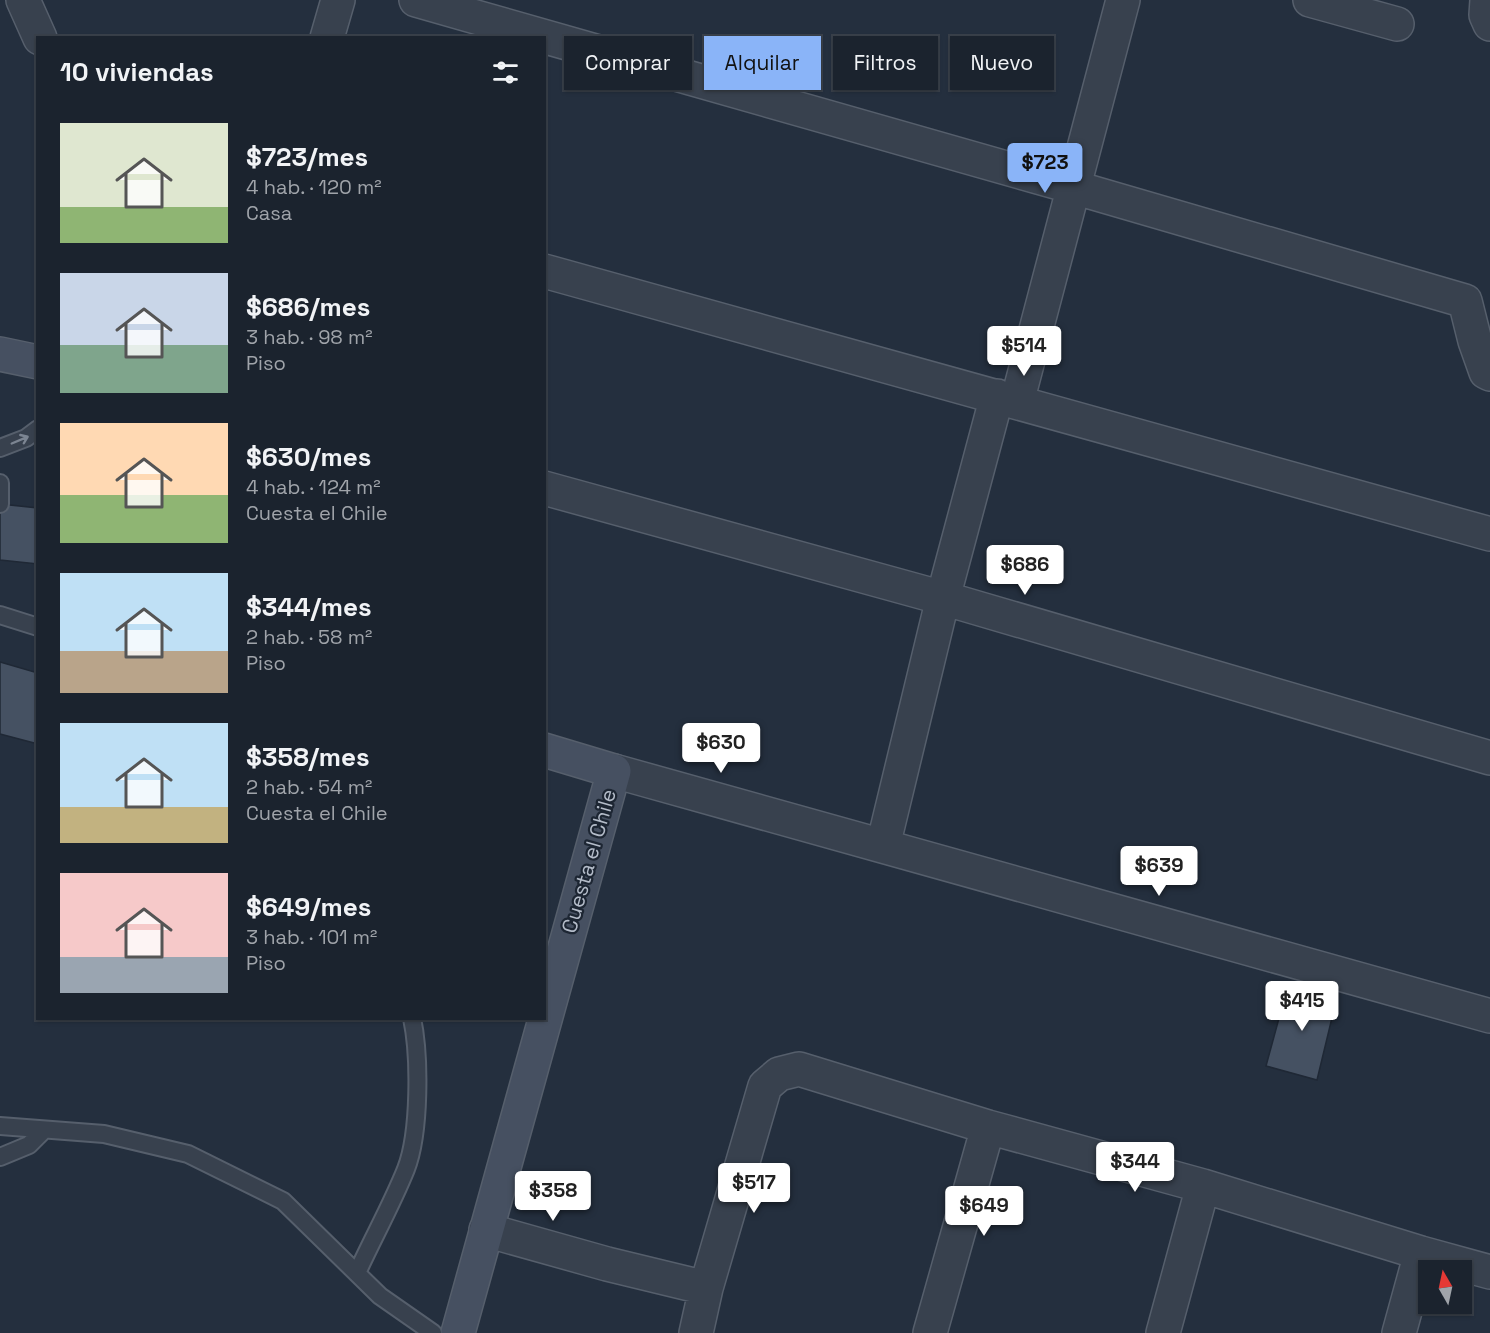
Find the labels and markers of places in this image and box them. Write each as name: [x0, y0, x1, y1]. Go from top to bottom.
pin: $723: [1009, 143, 1081, 194]
pin: $514: [988, 326, 1060, 377]
pin: $686: [989, 545, 1061, 596]
pin: $630: [685, 723, 757, 774]
pin: $639: [1123, 846, 1195, 897]
pin: $415: [1266, 981, 1338, 1032]
pin: $344: [1099, 1142, 1171, 1193]
pin: $517: [718, 1163, 790, 1214]
pin: $358: [517, 1171, 589, 1222]
pin: $649: [948, 1186, 1020, 1237]

